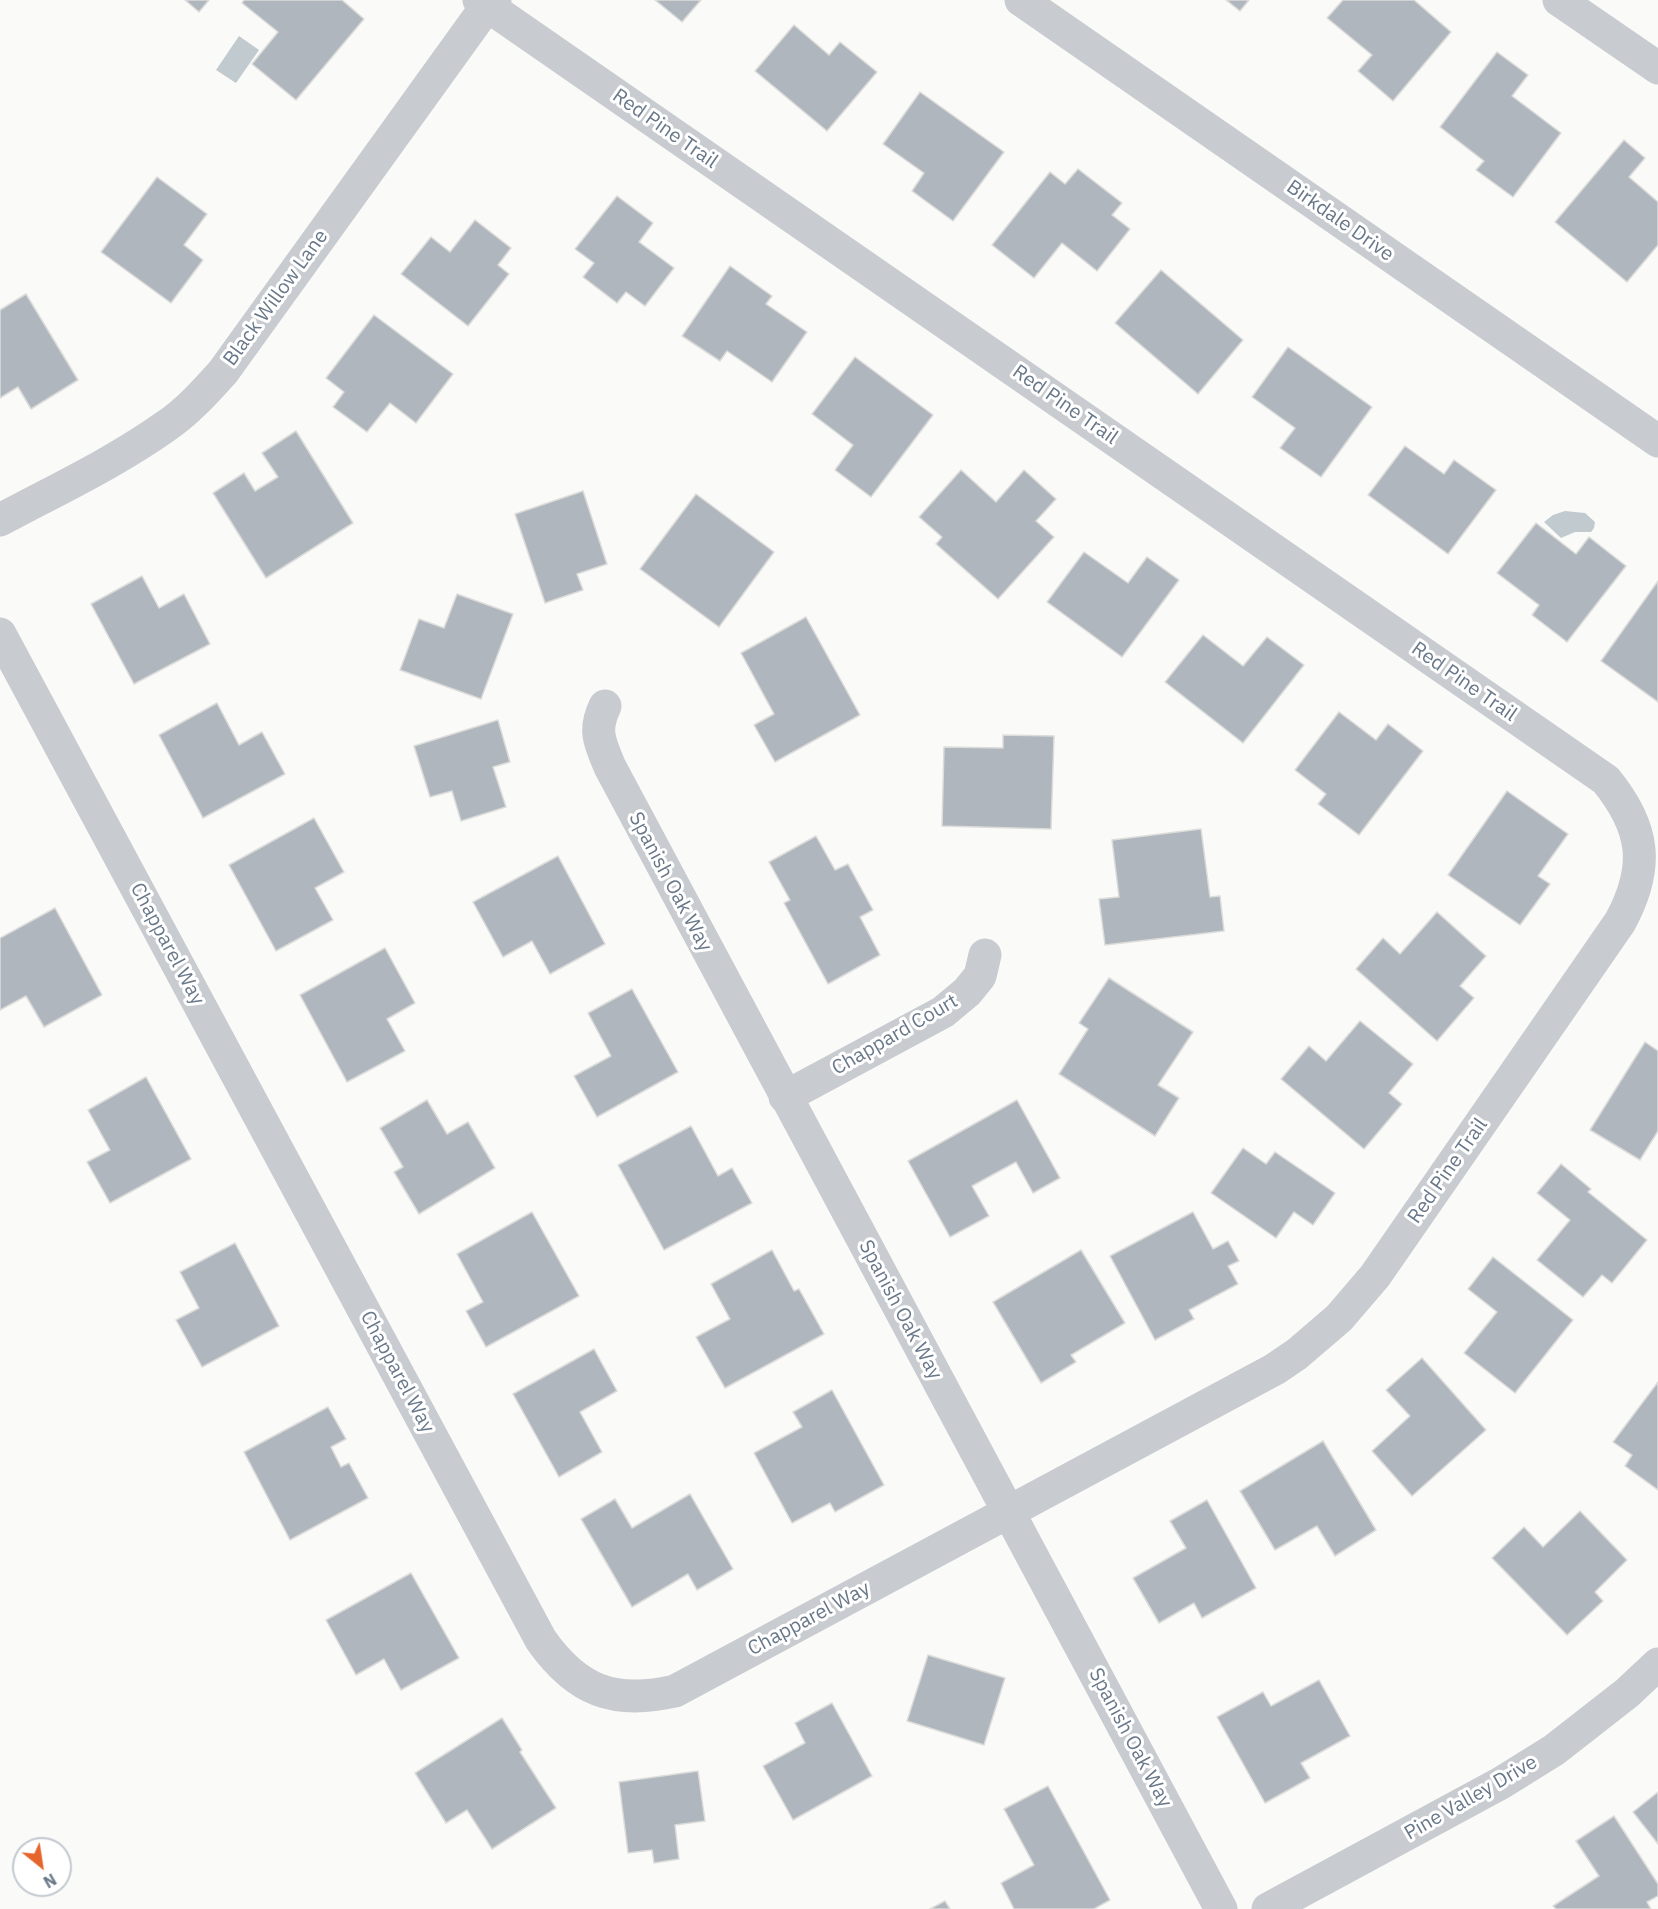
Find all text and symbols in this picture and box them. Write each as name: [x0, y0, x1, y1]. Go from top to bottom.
street label: Red Pine Trail: [608, 84, 722, 174]
street label: Birkdale Drive: [1282, 175, 1398, 267]
street label: Black Willow Lane: [219, 225, 333, 371]
street label: Red Pine Trail: [1008, 360, 1122, 450]
street label: Red Pine Trail: [1407, 637, 1521, 727]
street label: Spanish Oak Way: [623, 808, 717, 956]
street label: Chapparel Way: [125, 879, 209, 1009]
street label: Chappard Court: [828, 989, 962, 1081]
street label: Red Pine Trail: [1403, 1114, 1493, 1228]
street label: Spanish Oak Way: [853, 1236, 947, 1384]
street label: Chapparel Way: [355, 1307, 439, 1437]
street label: Chapparel Way: [744, 1577, 874, 1661]
street label: Spanish Oak Way: [1083, 1664, 1177, 1812]
street label: Pine Valley Drive: [1400, 1750, 1542, 1846]
north arrow: [12, 1837, 72, 1897]
text: N: [40, 1869, 60, 1892]

